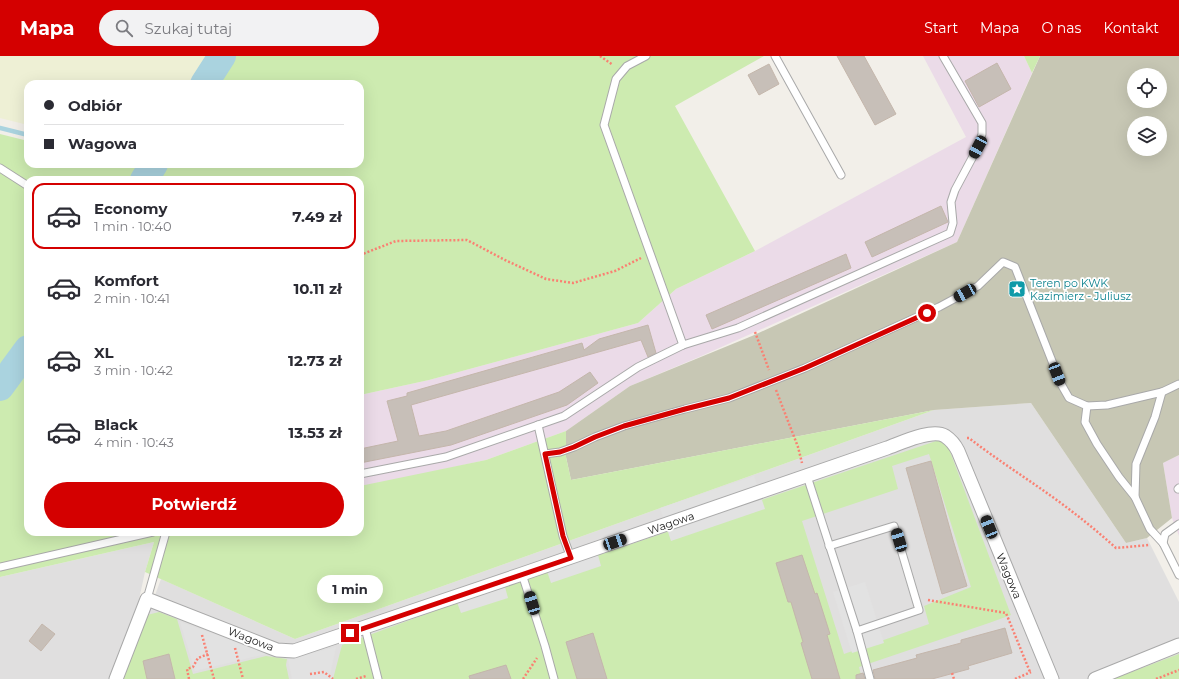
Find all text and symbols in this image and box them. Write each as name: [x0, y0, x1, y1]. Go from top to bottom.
search box: [99, 10, 379, 46]
text: Mapa: [20, 17, 75, 40]
icon: search: [113, 17, 135, 39]
text: Szukaj tutaj: [145, 19, 232, 38]
text: Start: [924, 19, 958, 37]
text: Mapa: [980, 19, 1019, 37]
text: O nas: [1041, 19, 1081, 37]
text: Kontakt: [1103, 19, 1159, 37]
map controls: [1127, 68, 1167, 156]
button: locate: [1127, 68, 1167, 108]
text: Odbiór: [68, 96, 122, 115]
button: layers: [1127, 116, 1167, 156]
text: Wagowa: [68, 134, 137, 153]
car: [967, 134, 989, 160]
icon: car: [46, 198, 82, 234]
text: Economy: [94, 199, 167, 218]
text: 7.49 zł: [292, 207, 342, 226]
text: 1 min · 10:40: [94, 218, 172, 234]
icon: car: [46, 270, 82, 306]
text: Komfort: [94, 271, 159, 290]
place label: Teren po KWK Kazimierz - Juliusz: [1030, 276, 1132, 303]
text: 10.11 zł: [293, 279, 342, 298]
place icon: Teren po KWK Kazimierz - Juliusz: [1007, 279, 1027, 299]
car: [952, 282, 978, 304]
text: 2 min · 10:41: [94, 290, 170, 306]
route start: [918, 304, 936, 322]
icon: car: [46, 342, 82, 378]
text: XL: [94, 343, 113, 362]
text: 12.73 zł: [288, 351, 342, 370]
car: [1047, 361, 1067, 387]
text: 3 min · 10:42: [94, 362, 173, 378]
icon: car: [46, 414, 82, 450]
text: Black: [94, 415, 138, 434]
text: 13.53 zł: [288, 423, 342, 442]
text: 4 min · 10:43: [94, 434, 174, 450]
button: Potwierdź: [44, 482, 344, 528]
street label: Wagowa: [646, 509, 696, 537]
car: [979, 514, 999, 540]
car: [890, 527, 908, 553]
car: [602, 532, 628, 552]
street label: Wagowa: [993, 551, 1025, 601]
callout: 1 min: [317, 575, 383, 603]
text: 1 min: [332, 581, 368, 597]
car: [523, 590, 541, 616]
street label: Wagowa: [226, 624, 276, 654]
route end: [341, 624, 359, 642]

